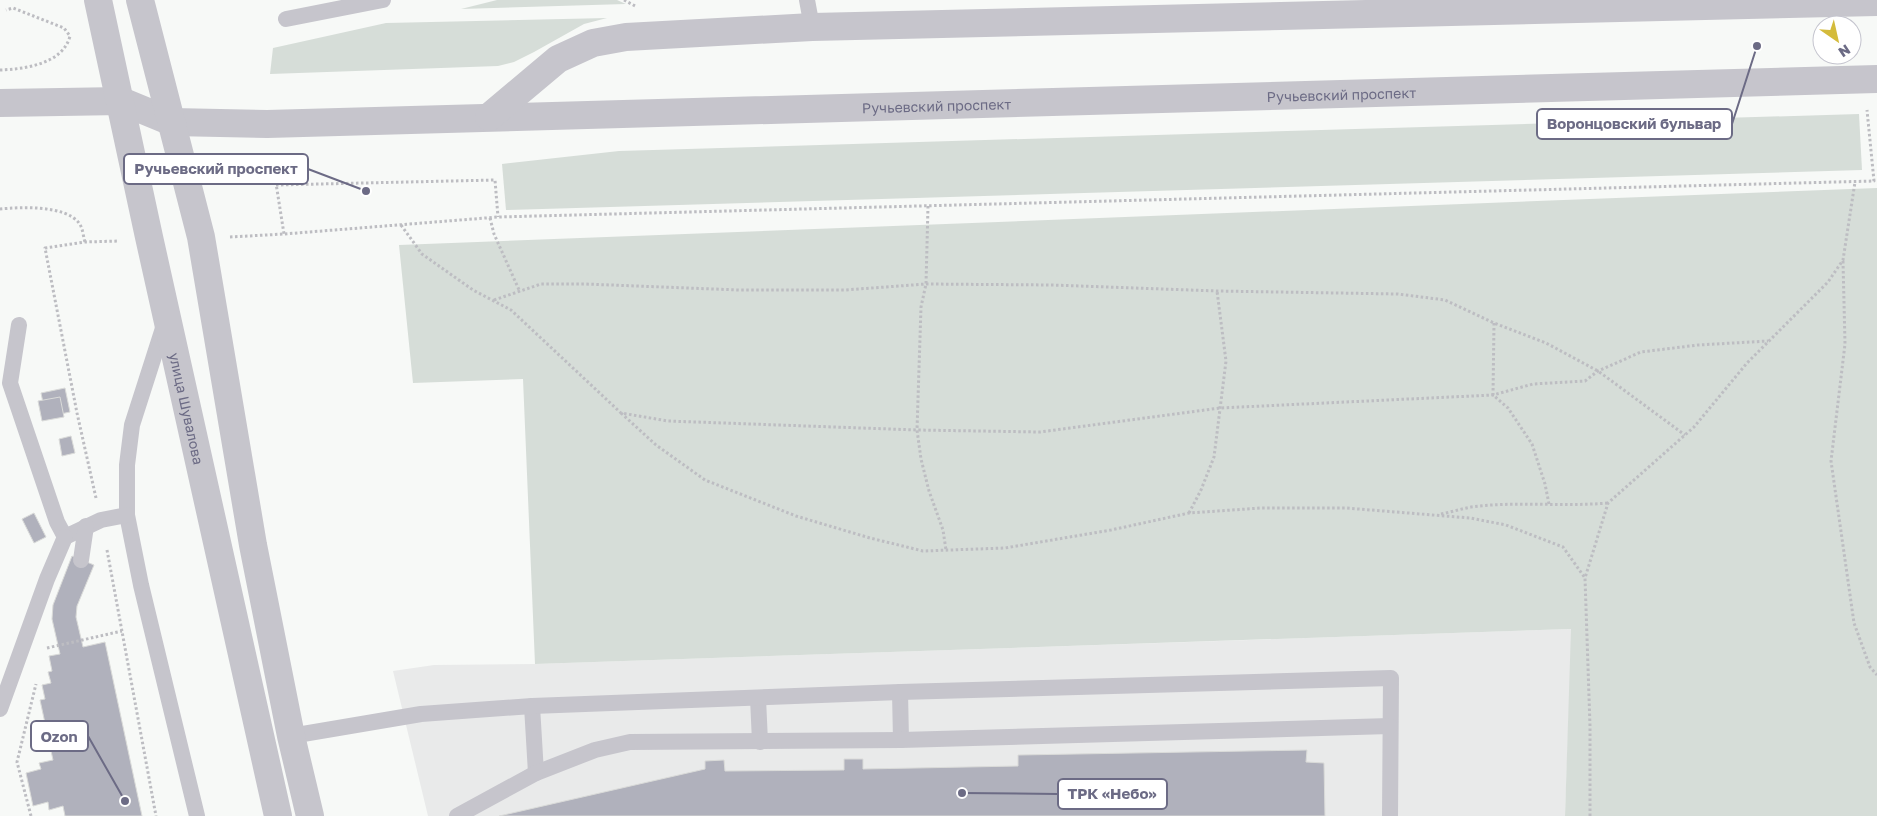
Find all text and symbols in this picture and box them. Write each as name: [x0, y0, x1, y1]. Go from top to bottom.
north arrow: [1812, 15, 1862, 65]
text: N: [1835, 41, 1854, 61]
street label: Ручьевский проспект: [1266, 83, 1417, 105]
street label: Ручьевский проспект: [862, 95, 1012, 116]
callout: Воронцовский бульвар: [1537, 109, 1732, 139]
text: Воронцовский бульвар: [1547, 114, 1721, 132]
callout: Ручьевский проспект: [124, 154, 308, 184]
text: Ручьевский проспект: [134, 159, 298, 177]
street label: улица Шувалова: [166, 351, 208, 466]
callout: Ozon: [31, 721, 88, 751]
text: Ozon: [40, 727, 78, 745]
callout: ТРК «Небо»: [1058, 779, 1167, 809]
text: ТРК «Небо»: [1068, 784, 1156, 802]

